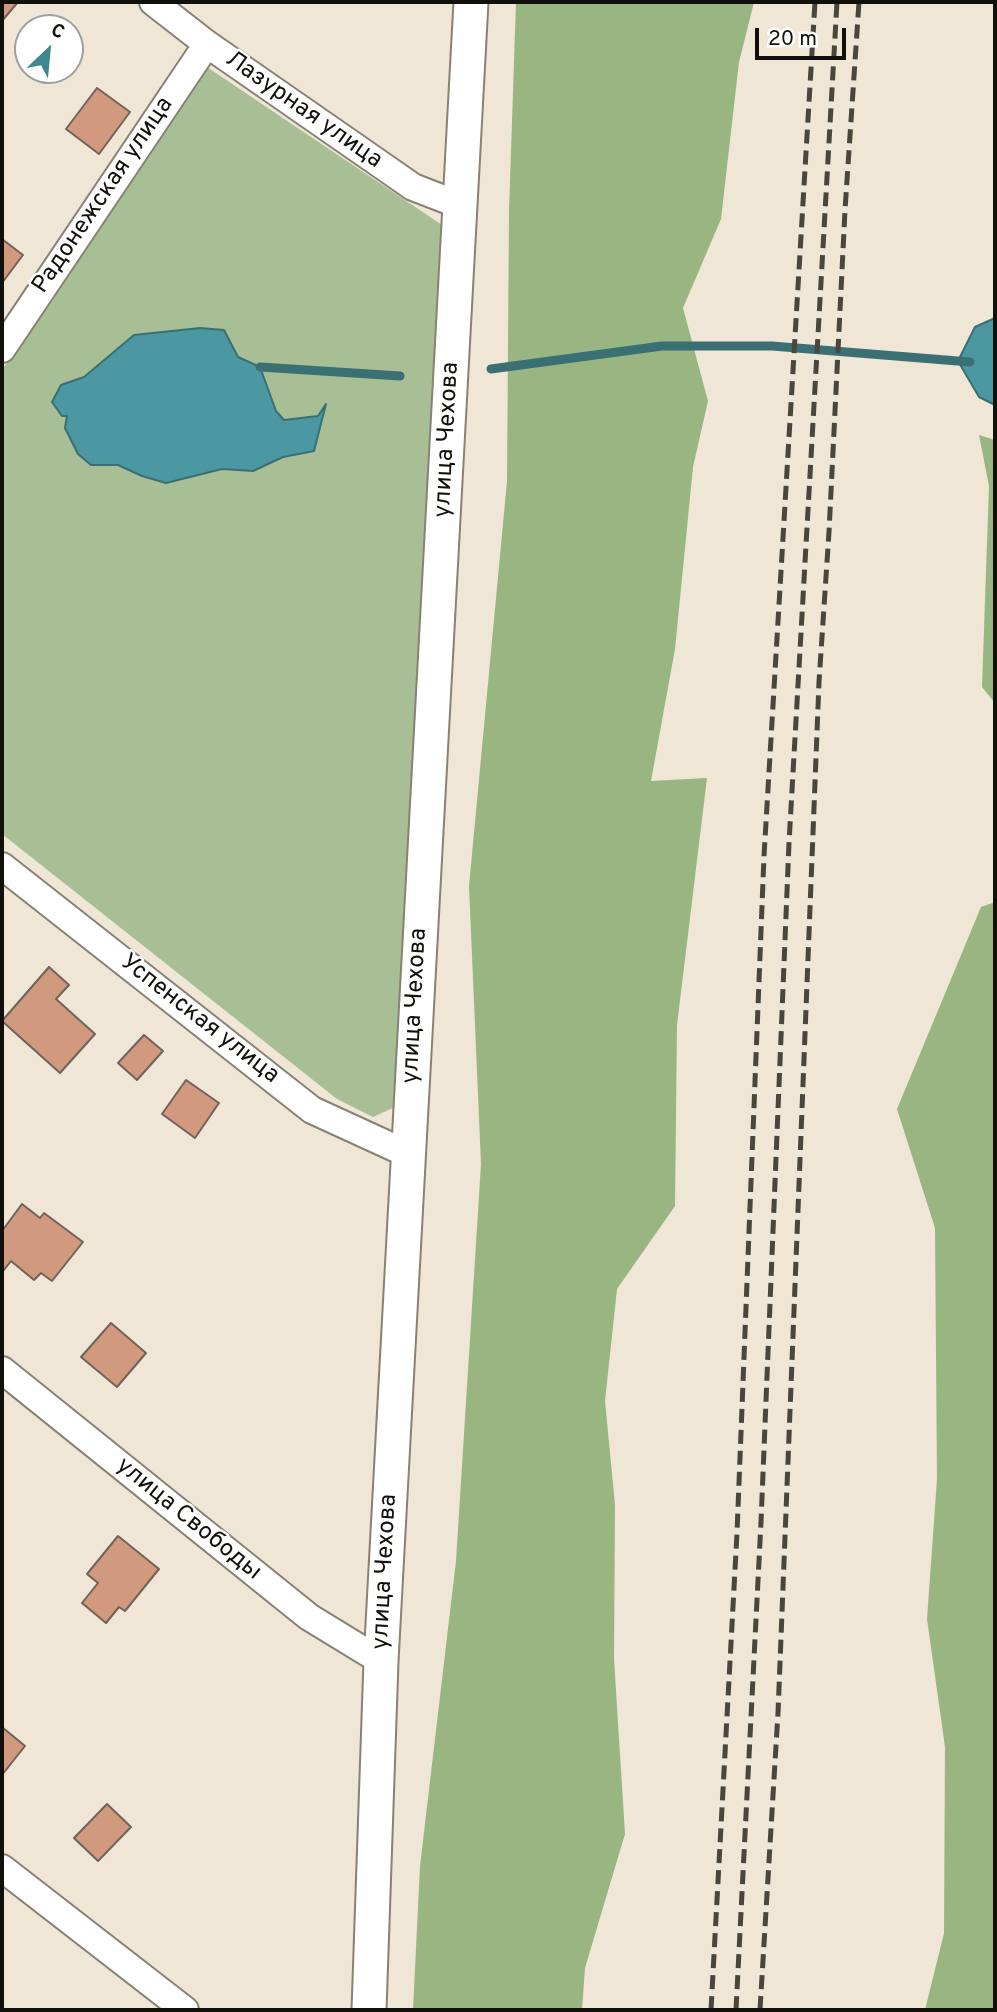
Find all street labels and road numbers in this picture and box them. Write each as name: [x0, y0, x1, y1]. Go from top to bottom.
street label: Лазурная улица: [219, 46, 387, 176]
street label: Радонежская улица: [28, 92, 180, 300]
street label: улица Чехова: [430, 362, 466, 518]
street label: улица Чехова: [398, 928, 434, 1084]
street label: Успенская улица: [114, 949, 284, 1091]
street label: улица Свободы: [109, 1452, 267, 1588]
street label: улица Чехова: [368, 1494, 404, 1650]

